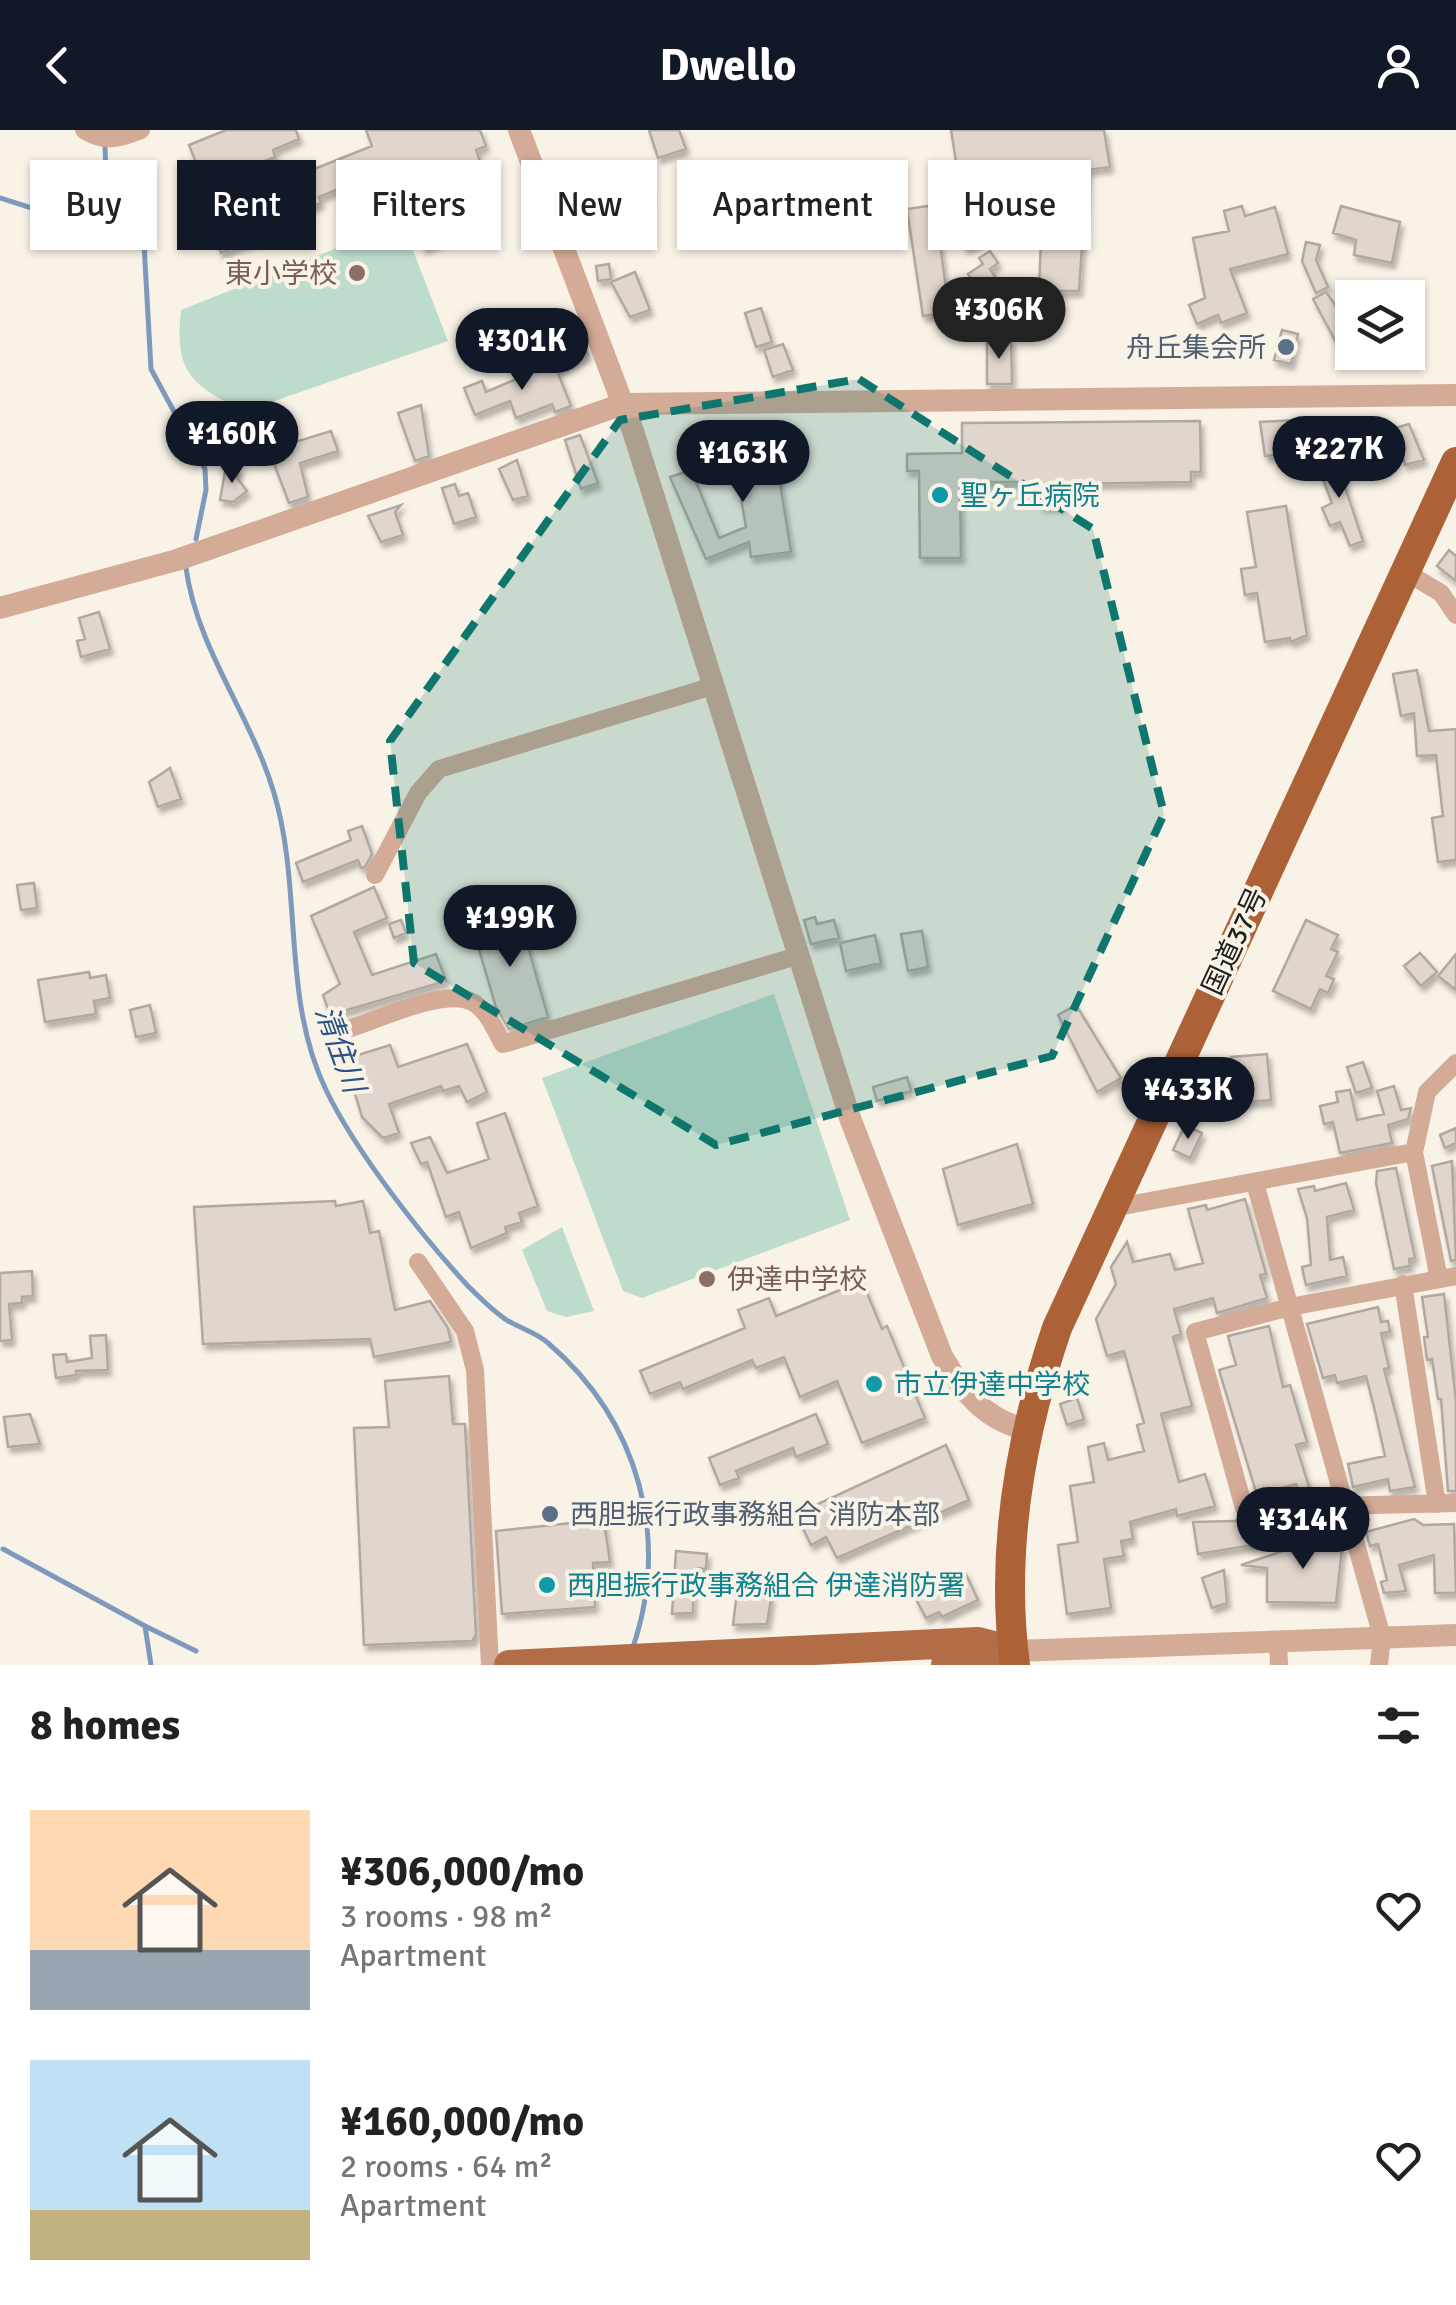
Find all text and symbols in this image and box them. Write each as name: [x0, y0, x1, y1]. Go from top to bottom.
icon: back: [30, 38, 85, 93]
text: Dwello: [660, 38, 796, 93]
icon: person: [1371, 38, 1426, 93]
chip: Buy: [30, 160, 157, 250]
chip: Rent: [177, 160, 316, 250]
chip: Filters: [336, 160, 501, 250]
chip: New: [521, 160, 657, 250]
chip: Apartment: [677, 160, 908, 250]
chip: House: [928, 160, 1091, 250]
place label: 東小学校: [225, 257, 337, 291]
marker: 東小学校: [346, 262, 368, 284]
pin: ¥306K: [929, 277, 1069, 362]
map controls: [1335, 280, 1425, 370]
button: layers: [1335, 280, 1425, 370]
text: ¥306K: [955, 290, 1043, 329]
pin: ¥301K: [452, 308, 592, 393]
text: ¥301K: [478, 321, 566, 360]
place label: 舟丘集会所: [1126, 331, 1266, 365]
marker: 舟丘集会所: [1275, 336, 1297, 358]
pin: ¥160K: [162, 401, 302, 486]
text: ¥160K: [188, 414, 276, 453]
pin: ¥227K: [1269, 416, 1409, 501]
pin: ¥163K: [673, 420, 813, 505]
text: ¥227K: [1295, 429, 1383, 468]
text: ¥163K: [699, 433, 787, 472]
place label: 聖ヶ丘病院: [960, 479, 1100, 513]
marker: 聖ヶ丘病院: [929, 484, 951, 506]
street label: 国道37号: [1195, 882, 1274, 1000]
pin: ¥199K: [440, 885, 580, 970]
text: ¥199K: [466, 898, 554, 937]
water label: 清住川: [307, 1001, 373, 1101]
pin: ¥433K: [1118, 1057, 1258, 1142]
text: ¥433K: [1144, 1070, 1232, 1109]
place label: 伊達中学校: [727, 1263, 867, 1297]
marker: 伊達中学校: [696, 1268, 718, 1290]
place label: 市立伊達中学校: [894, 1368, 1090, 1402]
marker: 市立伊達中学校: [863, 1373, 885, 1395]
pin: ¥314K: [1233, 1487, 1373, 1572]
place label: 西胆振行政事務組合 消防本部: [570, 1498, 940, 1532]
text: ¥314K: [1259, 1500, 1347, 1539]
marker: 西胆振行政事務組合 消防本部: [539, 1503, 561, 1525]
place label: 西胆振行政事務組合 伊達消防署: [567, 1569, 965, 1603]
marker: 西胆振行政事務組合 伊達消防署: [536, 1574, 558, 1596]
icon: filters: [1371, 1698, 1426, 1753]
text: 8 homes: [30, 1700, 180, 1751]
text: ¥306,000/mo: [340, 1846, 584, 1897]
icon: home: [110, 1850, 230, 1970]
icon: heart: [1371, 1883, 1426, 1938]
text: 3 rooms · 98 m²: [340, 1897, 553, 1936]
text: Apartment: [340, 1936, 487, 1975]
text: ¥160,000/mo: [340, 2096, 584, 2147]
icon: home: [110, 2100, 230, 2220]
icon: heart: [1371, 2133, 1426, 2188]
text: 2 rooms · 64 m²: [340, 2147, 553, 2186]
text: Apartment: [340, 2186, 487, 2225]

